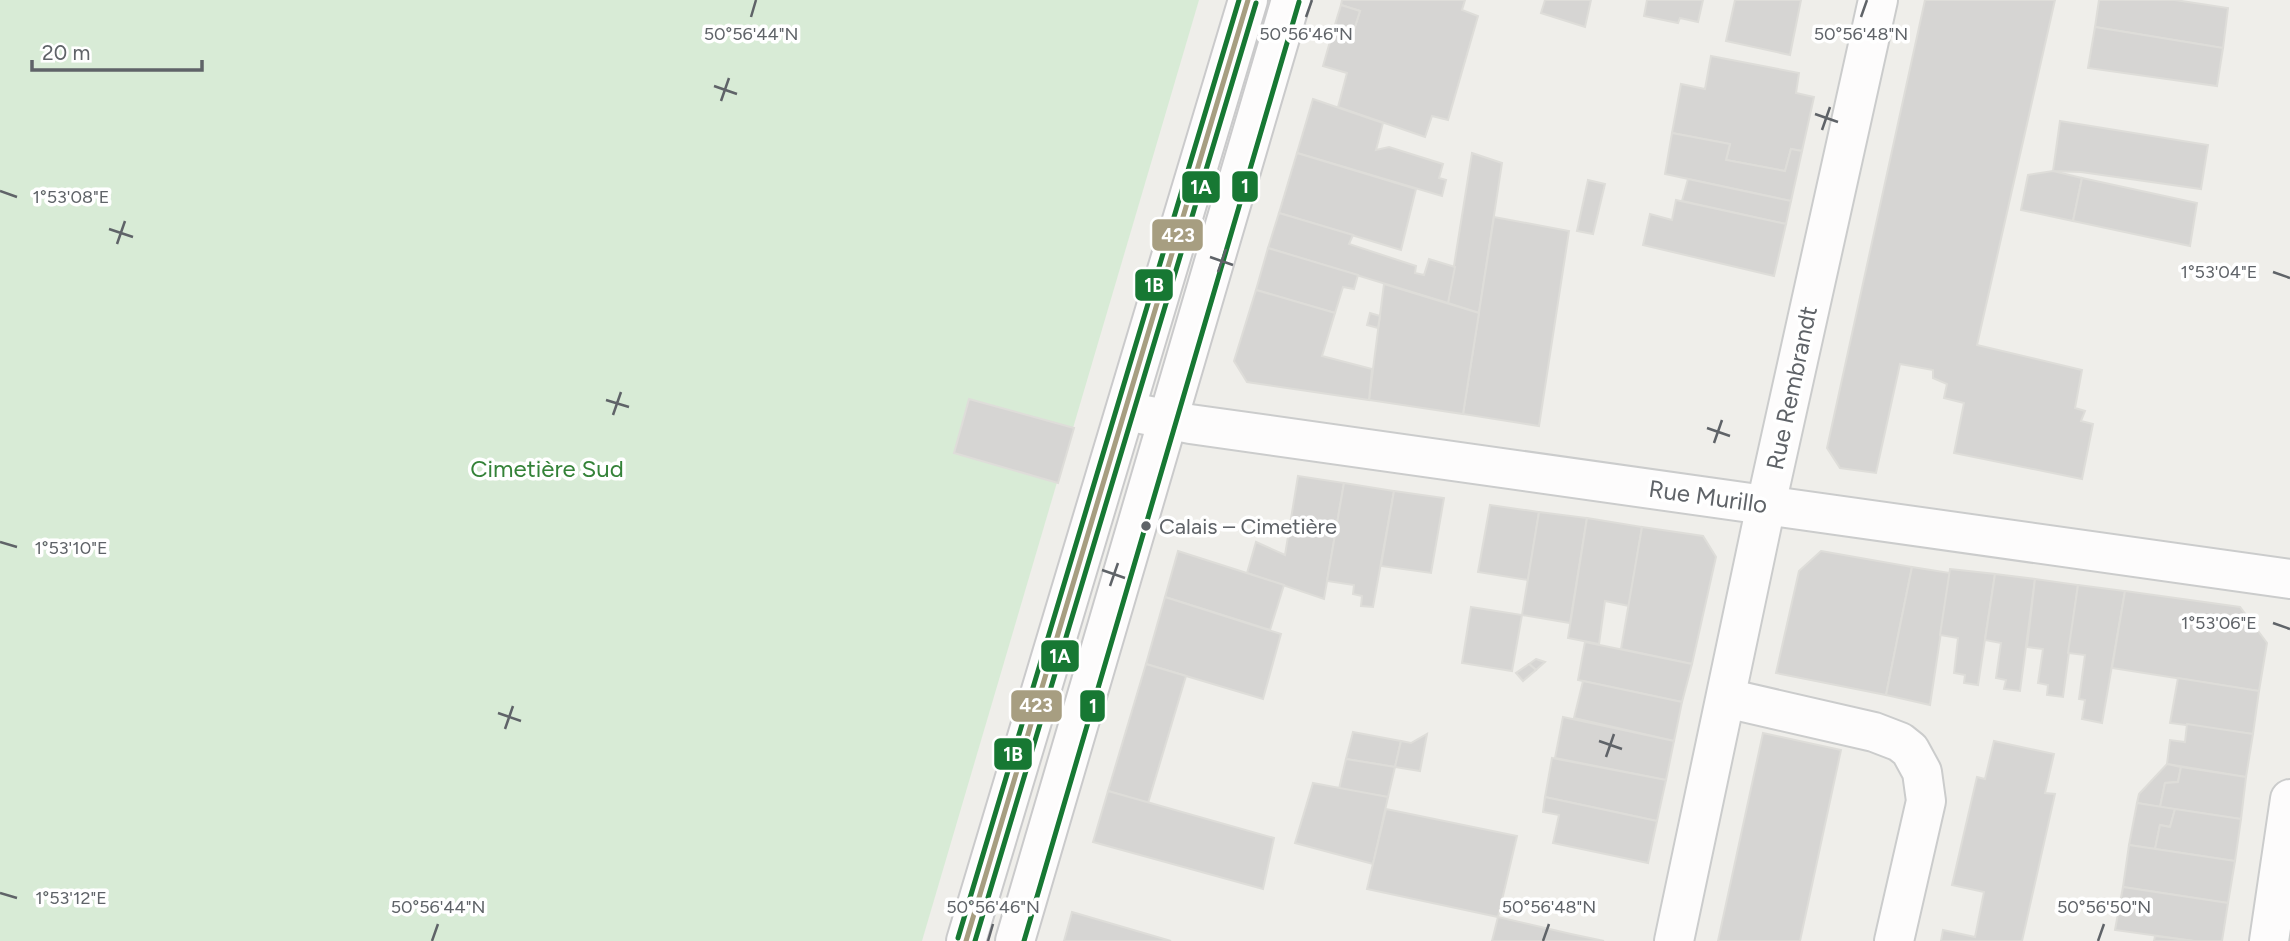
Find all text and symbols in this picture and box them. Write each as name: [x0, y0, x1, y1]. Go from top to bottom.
text: 50°56'44"N: [704, 23, 798, 45]
text: 50°56'46"N: [1259, 23, 1353, 45]
text: 50°56'48"N: [1814, 23, 1908, 45]
scale bar: [32, 28, 201, 72]
text: 20 m: [42, 40, 90, 65]
line badge: 1A: [1181, 170, 1221, 204]
line badge: 1: [1231, 170, 1259, 203]
text: 1: [1241, 175, 1249, 198]
text: 1A: [1190, 176, 1212, 199]
text: 1°53'08"E: [33, 186, 109, 208]
line badge: 423: [1151, 218, 1204, 252]
text: 423: [1161, 224, 1195, 247]
text: 1°53'04"E: [2181, 261, 2257, 283]
line badge: 1B: [1134, 268, 1174, 302]
text: 1B: [1144, 274, 1164, 297]
street label: Rue Rembrandt: [1760, 303, 1823, 473]
park label: Cimetière Sud: [470, 454, 624, 483]
street label: Rue Murillo: [1647, 474, 1769, 519]
place label: Calais – Cimetière: [1159, 513, 1337, 540]
marker: Calais – Cimetière: [1139, 519, 1153, 533]
text: 1°53'10"E: [34, 537, 108, 559]
text: 1°53'06"E: [2181, 612, 2257, 634]
line badge: 1A: [1040, 639, 1080, 673]
text: 1A: [1049, 645, 1071, 668]
line badge: 423: [1010, 689, 1063, 723]
line badge: 1: [1079, 689, 1106, 723]
text: 423: [1019, 694, 1053, 717]
text: 1: [1089, 695, 1097, 718]
line badge: 1B: [993, 737, 1033, 771]
text: 1B: [1003, 743, 1023, 766]
text: 1°53'12"E: [35, 887, 107, 909]
text: 50°56'44"N: [391, 896, 485, 918]
text: 50°56'46"N: [946, 896, 1040, 918]
text: 50°56'48"N: [1502, 896, 1596, 918]
text: 50°56'50"N: [2057, 896, 2151, 918]

